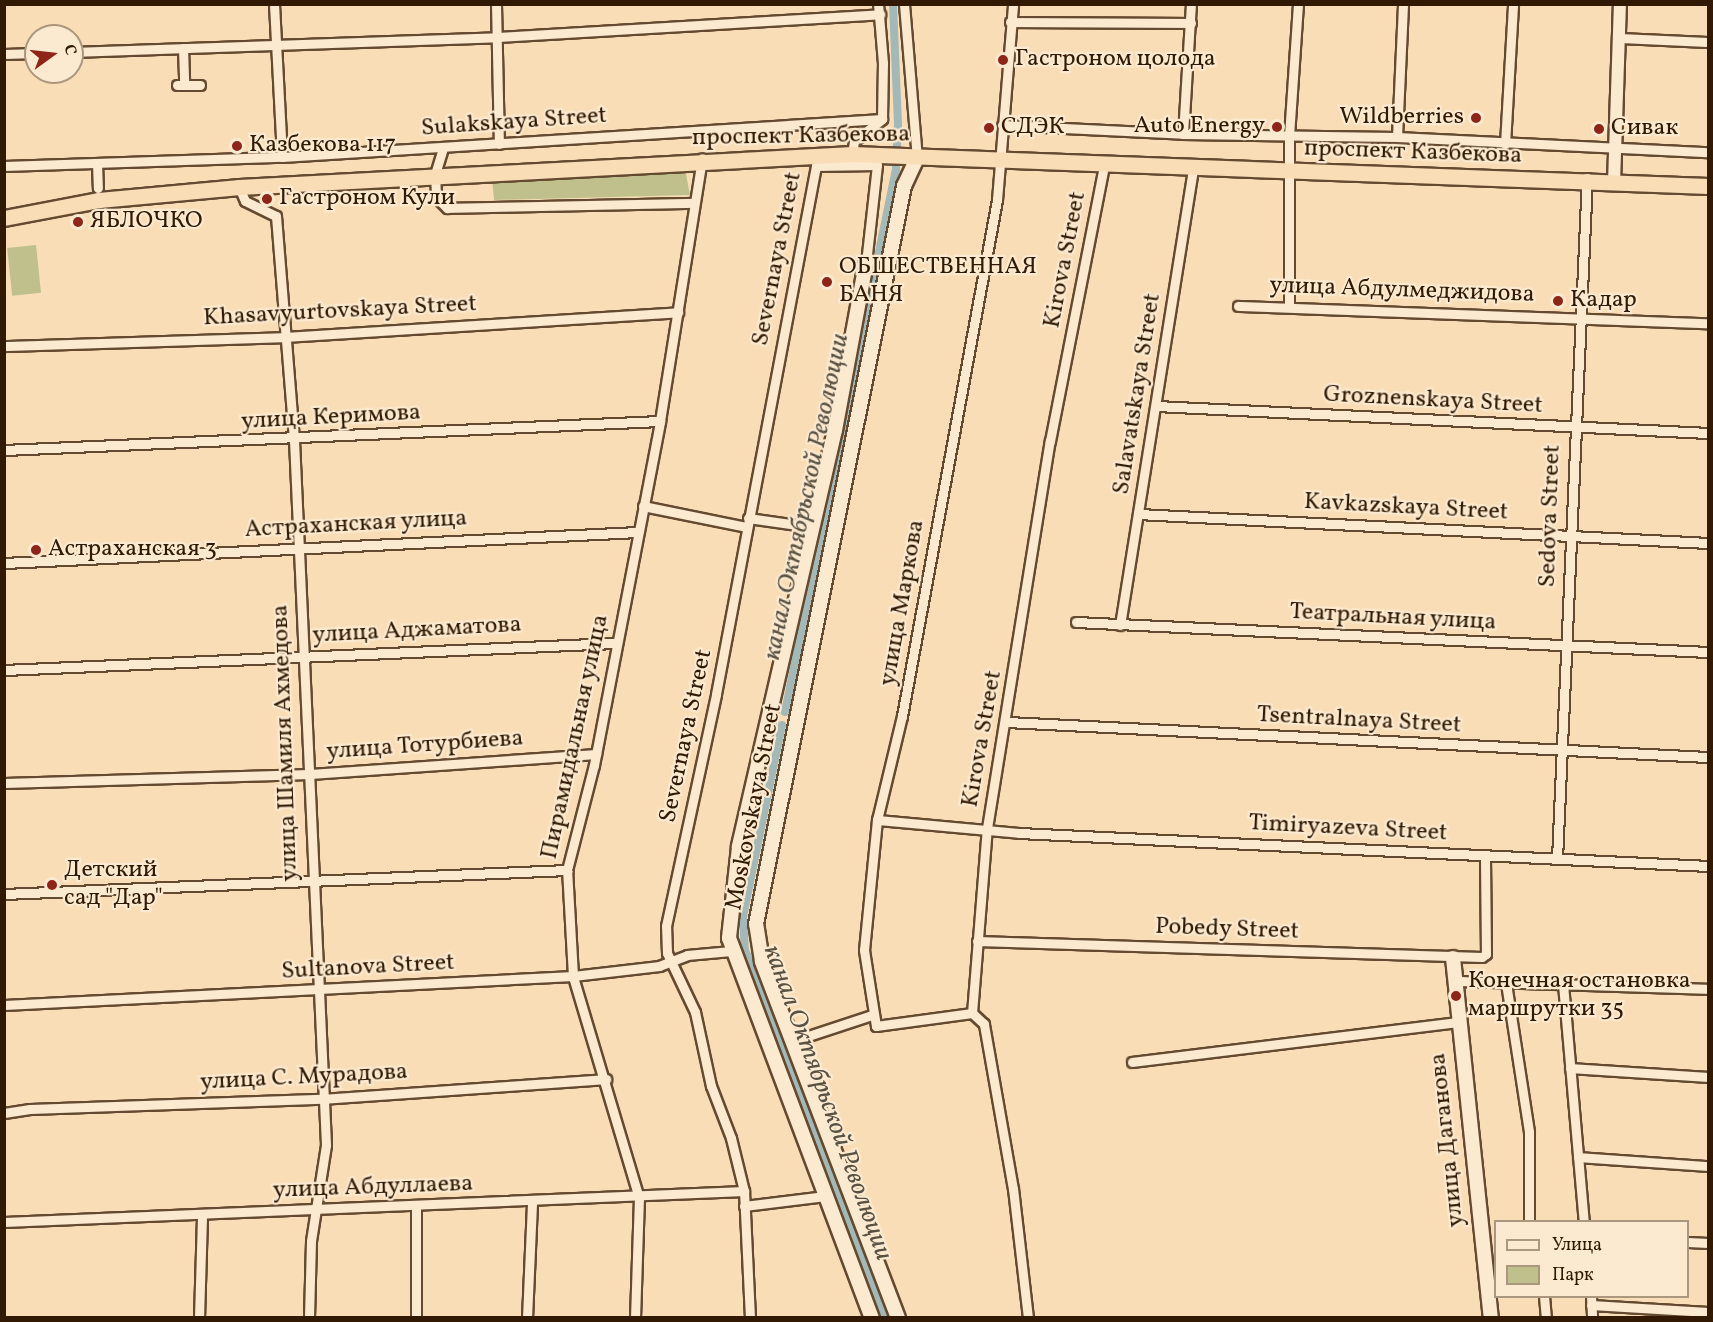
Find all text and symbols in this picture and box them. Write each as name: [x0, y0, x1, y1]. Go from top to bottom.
north arrow: [24, 24, 84, 84]
text: С: [57, 42, 81, 58]
place label: Гастроном цолода: [1015, 46, 1216, 74]
marker: Гастроном цолода: [996, 53, 1010, 67]
street label: Sulakskaya Street: [420, 102, 608, 144]
place label: Wildberries: [1339, 104, 1464, 132]
marker: Wildberries: [1469, 111, 1483, 125]
place label: Auto Energy: [1134, 113, 1265, 141]
place label: СДЭК: [1001, 114, 1065, 142]
place label: Сивак: [1611, 115, 1678, 143]
marker: Auto Energy: [1270, 120, 1284, 134]
street label: проспект Казбекова: [692, 121, 910, 153]
marker: СДЭК: [982, 121, 996, 135]
marker: Сивак: [1592, 122, 1606, 136]
place label: Казбекова 117: [249, 132, 396, 160]
street label: проспект Казбекова: [1303, 135, 1523, 171]
marker: Казбекова 117: [230, 139, 244, 153]
street label: Severnaya Street: [747, 170, 809, 348]
place label: Гастроном Кули: [279, 185, 455, 213]
street label: Kirova Street: [1039, 189, 1093, 331]
marker: Гастроном Кули: [260, 192, 274, 206]
place label: ЯБЛОЧКО: [90, 208, 203, 236]
marker: ЯБЛОЧКО: [71, 215, 85, 229]
place label: ОБШЕСТВЕННАЯ БАНЯ: [839, 254, 1037, 310]
street label: улица Абдулмеджидова: [1269, 272, 1535, 310]
marker: ОБШЕСТВЕННАЯ БАНЯ: [820, 275, 834, 289]
place label: Кадар: [1570, 287, 1637, 315]
street label: Khasavyurtovskaya Street: [202, 290, 478, 334]
street label: Salavatskaya Street: [1108, 291, 1168, 497]
marker: Кадар: [1551, 294, 1565, 308]
water label: канал Октябрьской Революции: [757, 331, 857, 663]
street label: Groznenskaya Street: [1323, 381, 1543, 421]
street label: улица Керимова: [240, 399, 422, 437]
street label: Sedova Street: [1534, 444, 1568, 588]
street label: Kavkazskaya Street: [1303, 488, 1509, 528]
street label: Астраханская улица: [244, 505, 468, 545]
street label: улица Маркова: [874, 518, 932, 688]
place label: Астраханская 3: [48, 536, 217, 564]
marker: Астраханская 3: [29, 543, 43, 557]
street label: Театральная улица: [1289, 598, 1497, 638]
street label: улица Шамиля Ахмедова: [267, 604, 305, 882]
street label: улица Аджаматова: [312, 611, 522, 651]
street label: Пирамидальная улица: [536, 612, 616, 862]
street label: Severnaya Street: [655, 647, 719, 825]
street label: Kirova Street: [957, 668, 1009, 810]
street label: Moskovskaya Street: [721, 701, 789, 913]
street label: Tsentralnaya Street: [1256, 701, 1462, 741]
street label: улица Тотурбиева: [325, 725, 525, 767]
street label: Timiryazeva Street: [1248, 809, 1448, 849]
place label: Детский сад "Дар": [64, 857, 163, 913]
marker: Детский сад "Дар": [45, 878, 59, 892]
street label: Pobedy Street: [1154, 913, 1300, 947]
water label: канал Октябрьской Революции: [755, 941, 899, 1265]
street label: Sultanova Street: [281, 949, 455, 987]
place label: Конечная остановка маршрутки 35: [1468, 968, 1691, 1024]
marker: Конечная остановка маршрутки 35: [1449, 989, 1463, 1003]
street label: улица Даганова: [1425, 1052, 1471, 1228]
street label: улица С. Мурадова: [199, 1058, 409, 1098]
street label: улица Абдуллаева: [272, 1170, 474, 1206]
legend: [1494, 1220, 1689, 1298]
text: Улица: [1552, 1233, 1602, 1258]
text: Парк: [1552, 1263, 1594, 1288]

